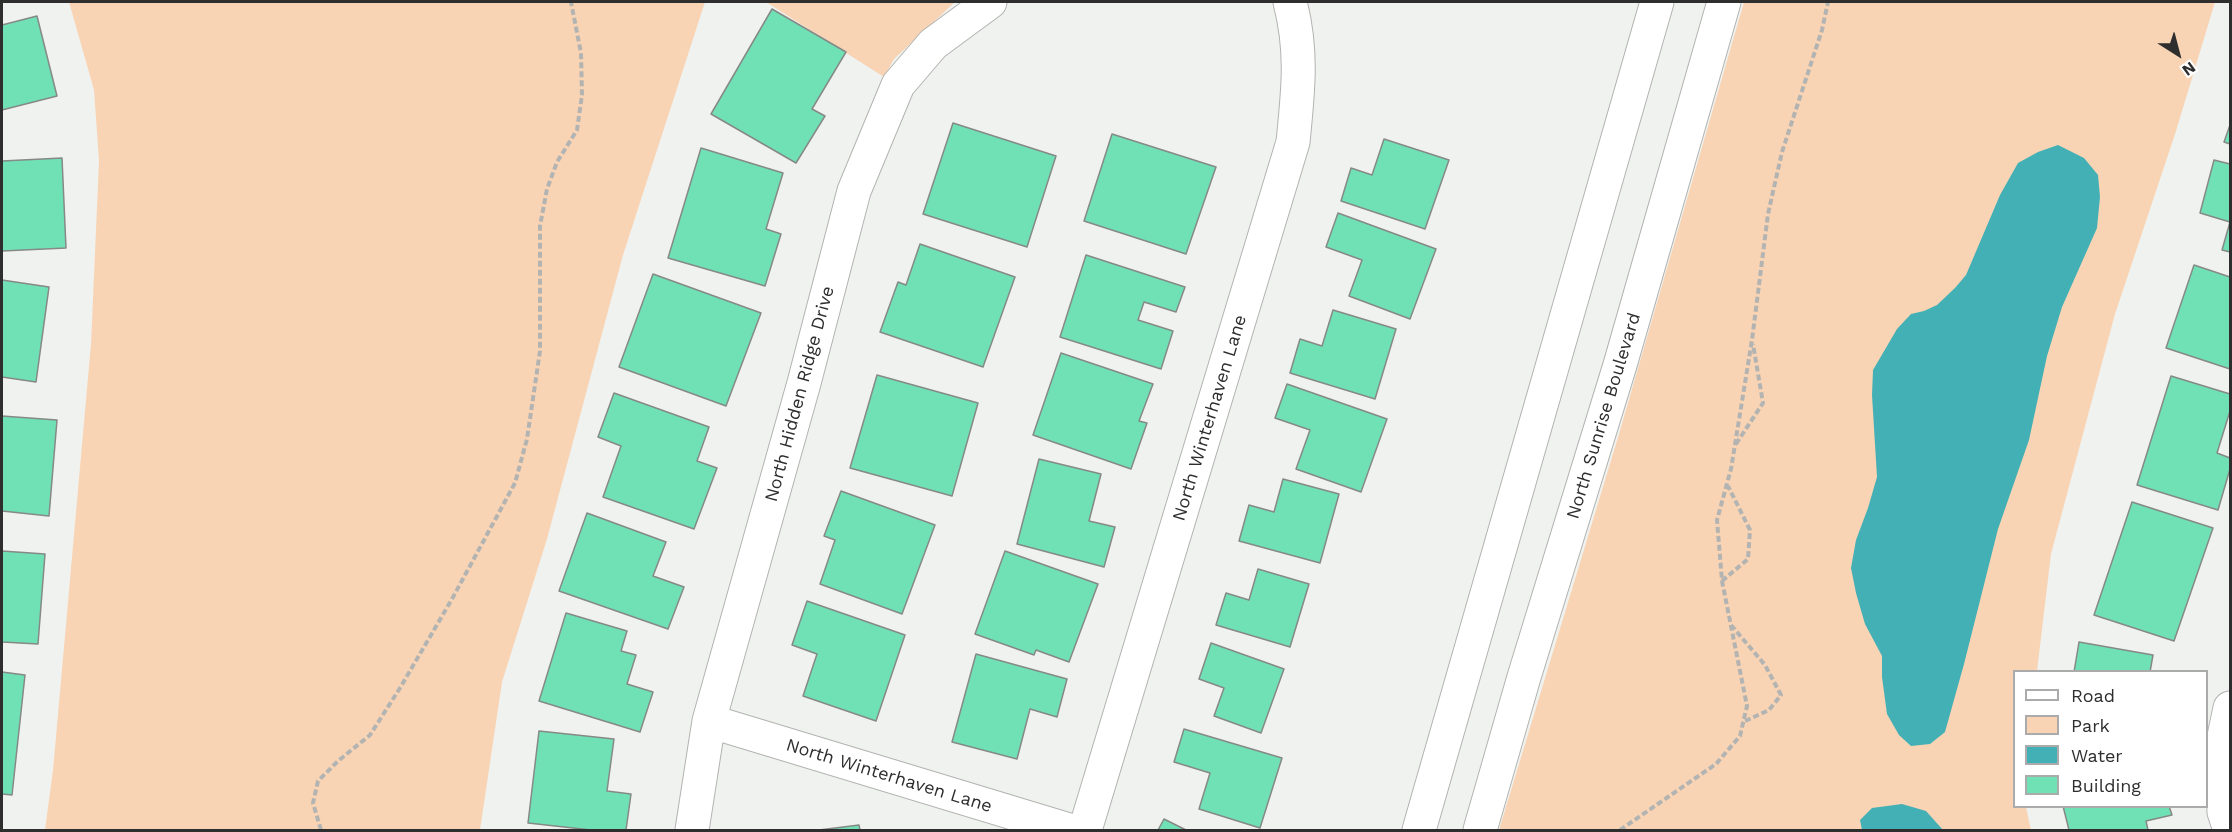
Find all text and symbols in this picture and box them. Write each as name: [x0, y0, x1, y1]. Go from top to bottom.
north arrow: [2148, 24, 2208, 84]
text: N: [2178, 58, 2199, 80]
street label: North Hidden Ridge Drive: [761, 284, 839, 504]
street label: North Sunrise Boulevard: [1562, 310, 1646, 522]
street label: North Winterhaven Lane: [1168, 312, 1252, 524]
legend: [2013, 670, 2208, 808]
text: Road: [2071, 685, 2115, 706]
text: Park: [2071, 715, 2110, 736]
street label: North Winterhaven Lane: [783, 734, 995, 818]
text: Water: [2071, 745, 2123, 766]
text: Building: [2071, 775, 2141, 796]

